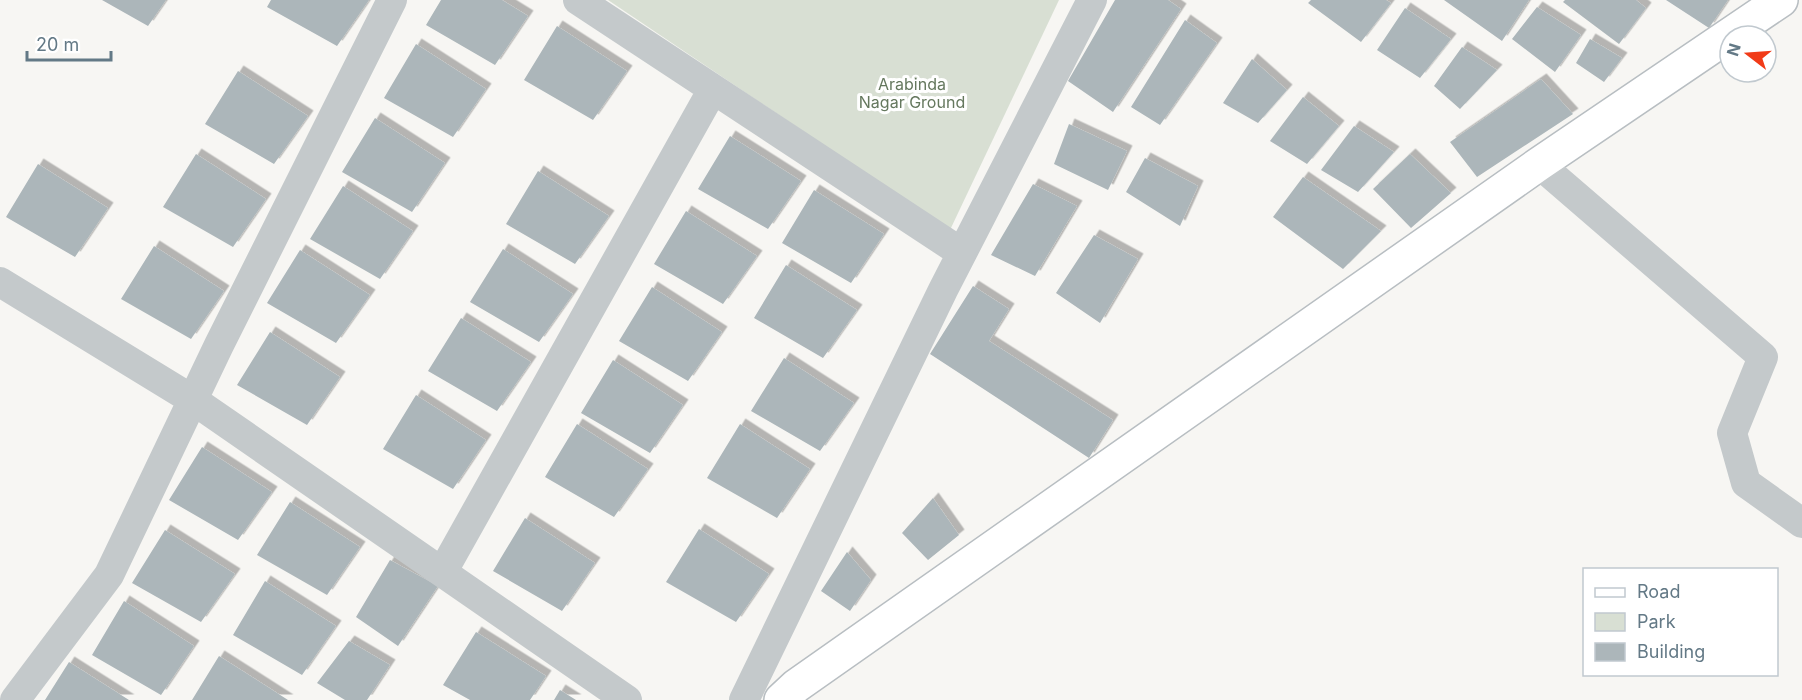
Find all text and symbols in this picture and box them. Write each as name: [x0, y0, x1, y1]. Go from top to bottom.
scale bar: [27, 24, 111, 62]
north arrow: [1718, 24, 1778, 84]
text: 20 m: [36, 34, 79, 55]
text: N: [1722, 41, 1745, 58]
park label: Arabinda Nagar Ground: [859, 74, 965, 112]
legend: [1583, 568, 1778, 676]
text: Road: [1637, 581, 1680, 602]
text: Park: [1637, 611, 1676, 632]
text: Building: [1637, 641, 1705, 662]

